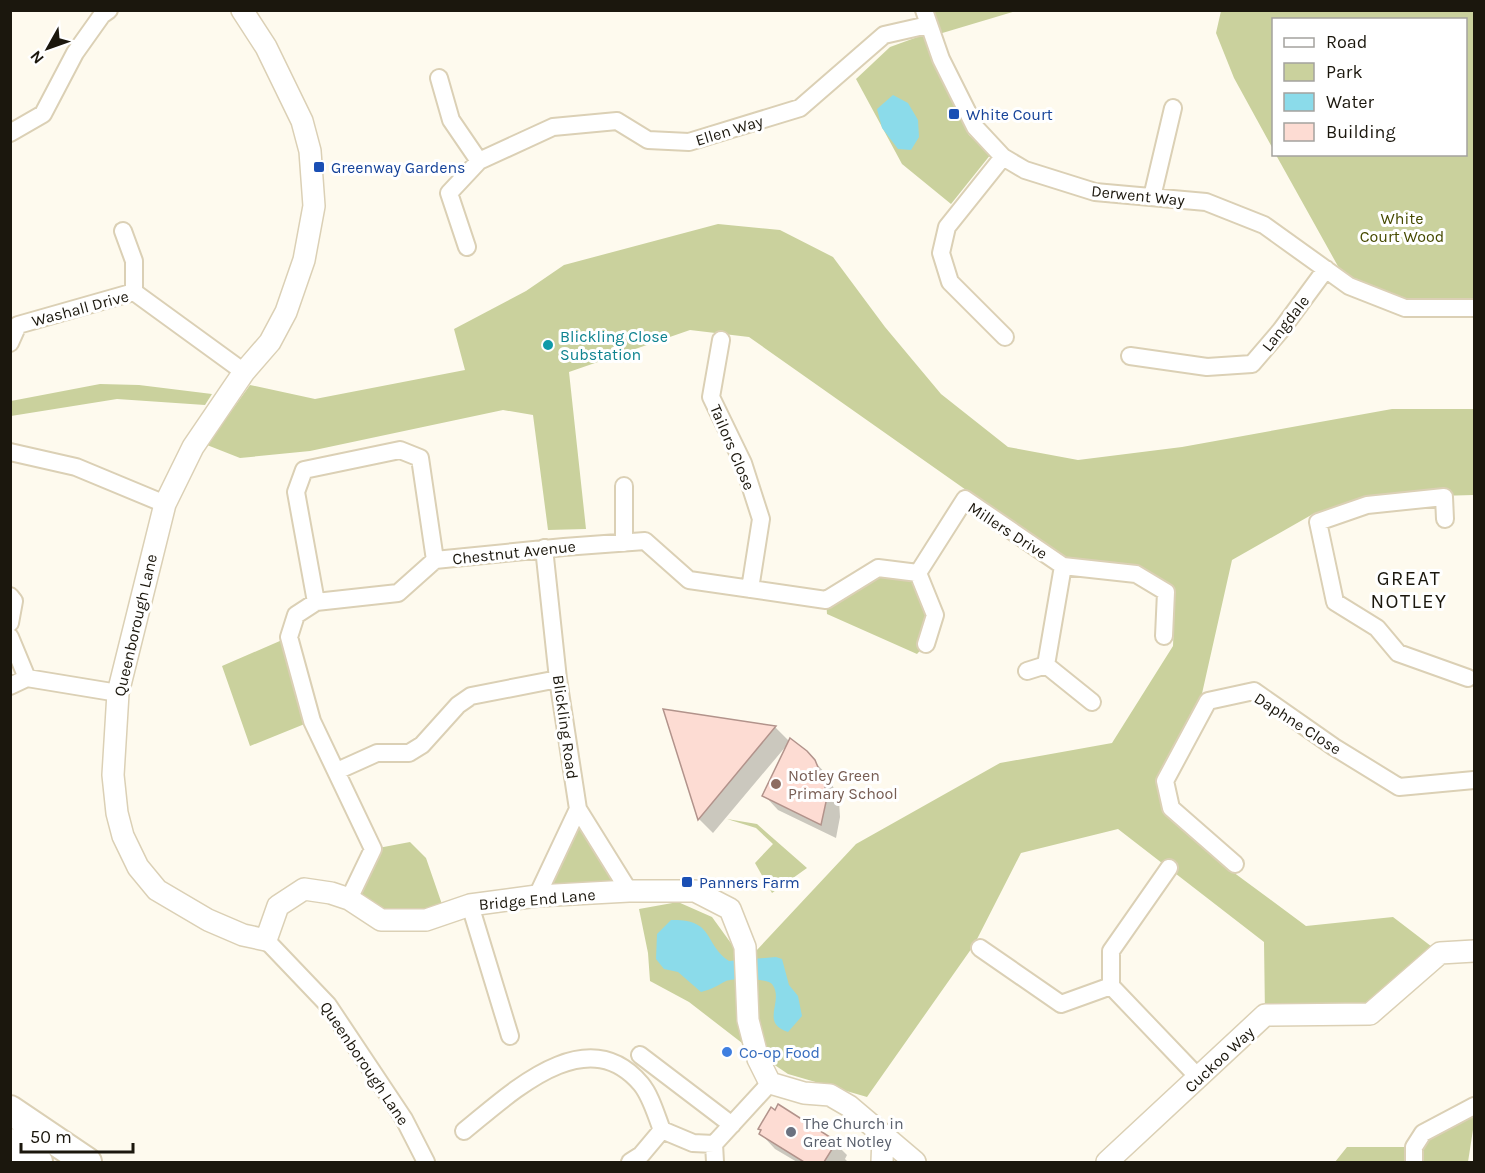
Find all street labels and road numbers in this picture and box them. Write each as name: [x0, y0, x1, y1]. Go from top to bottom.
street label: Ellen Way: [693, 111, 766, 150]
street label: Derwent Way: [1090, 181, 1186, 210]
street label: Washall Drive: [30, 286, 131, 331]
street label: Langdale: [1258, 291, 1313, 355]
street label: Tailors Close: [706, 402, 759, 493]
street label: Millers Drive: [964, 498, 1051, 563]
street label: Chestnut Avenue: [451, 537, 577, 568]
street label: Queenborough Lane: [110, 552, 161, 698]
street label: Blickling Road: [549, 674, 582, 780]
street label: Daphne Close: [1251, 688, 1345, 759]
street label: Bridge End Lane: [478, 885, 596, 914]
street label: Queenborough Lane: [316, 998, 413, 1129]
street label: Cuckoo Way: [1181, 1022, 1258, 1096]

